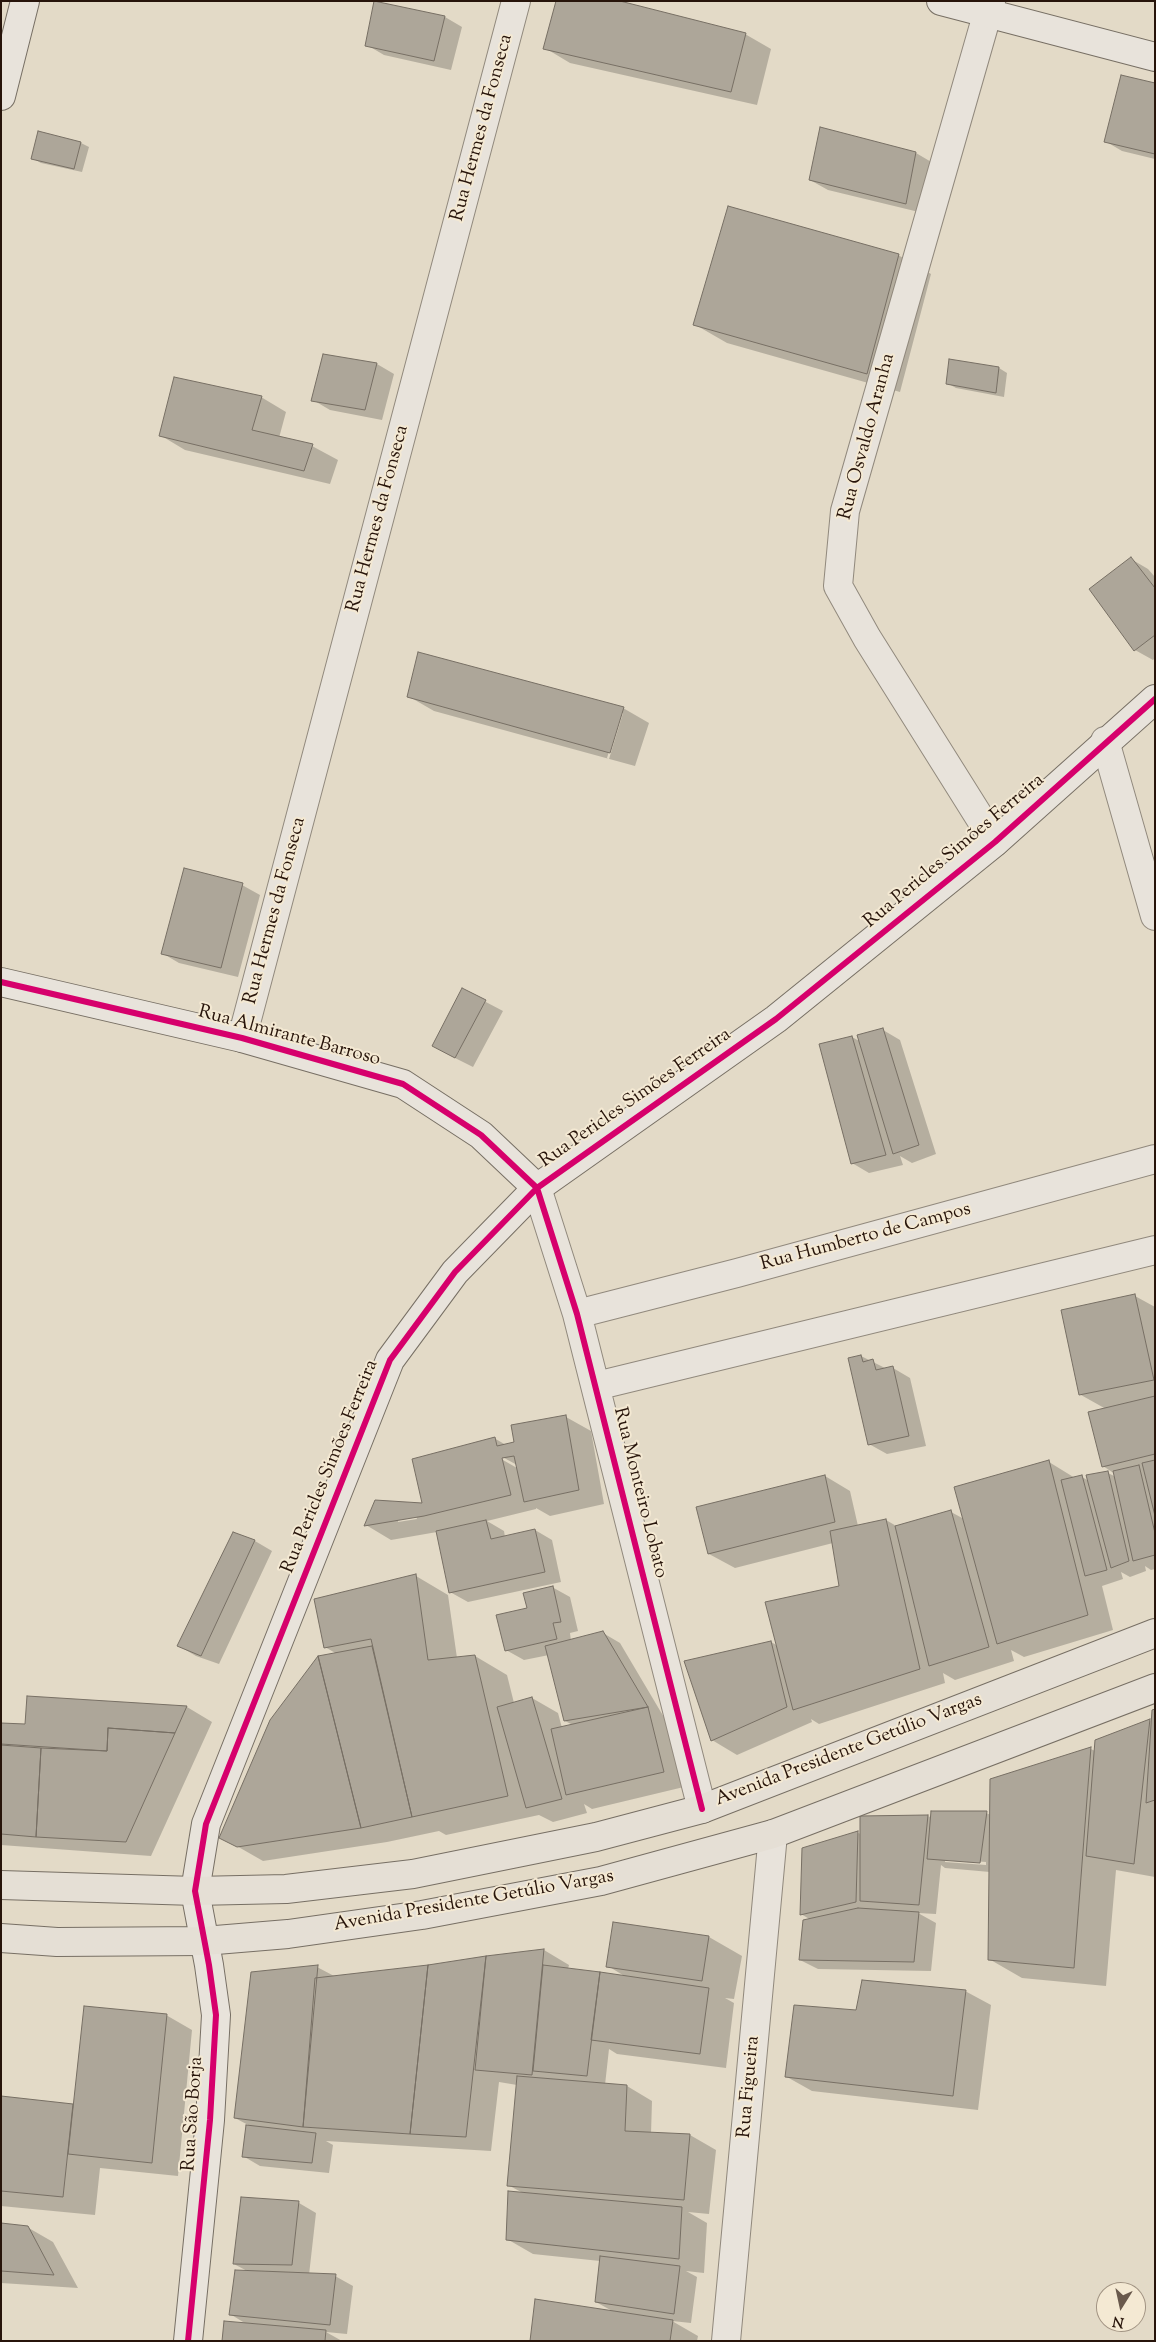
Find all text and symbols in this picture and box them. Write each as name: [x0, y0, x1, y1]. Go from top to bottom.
street label: Rua Hermes da Fonseca: [447, 32, 519, 224]
street label: Rua Osvaldo Aranha: [835, 351, 901, 523]
street label: Rua Hermes da Fonseca: [343, 423, 415, 615]
street label: Rua Pericles Simões Ferreira: [860, 770, 1050, 934]
street label: Rua Hermes da Fonseca: [240, 815, 312, 1007]
street label: Rua Almirante Barroso: [195, 1002, 383, 1072]
street label: Rua Pericles Simões Ferreira: [536, 1024, 736, 1174]
street label: Rua Humberto de Campos: [758, 1199, 974, 1277]
street label: Rua Pericles Simões Ferreira: [278, 1357, 384, 1577]
street label: Rua Monteiro Lobato: [607, 1405, 671, 1581]
street label: Avenida Presidente Getúlio Vargas: [712, 1689, 986, 1813]
street label: Avenida Presidente Getúlio Vargas: [332, 1866, 616, 1938]
street label: Rua Figueira: [734, 2035, 766, 2139]
street label: Rua São Borja: [179, 2056, 209, 2172]
north arrow: [1096, 2282, 1146, 2332]
text: N: [1111, 2310, 1126, 2332]

